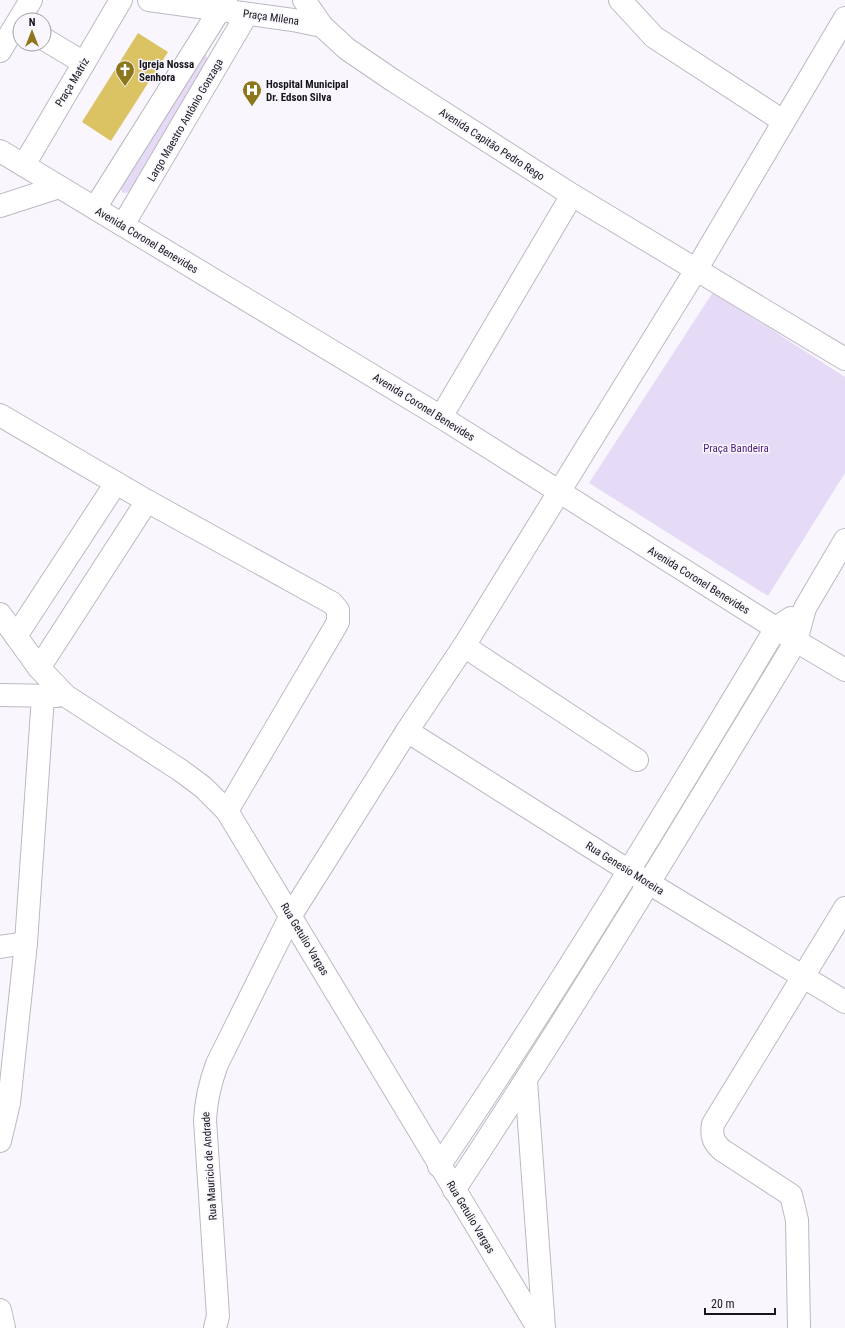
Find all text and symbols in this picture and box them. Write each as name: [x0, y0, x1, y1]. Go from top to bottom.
street label: Praça Milena: [242, 7, 300, 28]
north arrow: [12, 12, 52, 52]
text: N: [29, 16, 36, 29]
street label: Praça Matriz: [53, 55, 92, 109]
street label: Largo Maestro Antônio Gonzaga: [145, 56, 226, 184]
place label: Igreja Nossa Senhora: [139, 58, 194, 84]
church icon: Igreja Nossa Senhora: [114, 59, 136, 87]
place label: Hospital Municipal Dr. Edson Silva: [266, 78, 349, 104]
hospital icon: Hospital Municipal Dr. Edson Silva: [241, 79, 263, 107]
street label: Avenida Capitão Pedro Rego: [437, 106, 547, 184]
street label: Avenida Coronel Benevides: [93, 205, 200, 276]
street label: Avenida Coronel Benevides: [370, 371, 477, 444]
park label: Praça Bandeira: [703, 442, 769, 455]
street label: Avenida Coronel Benevides: [645, 544, 752, 617]
street label: Rua Genesio Moreira: [583, 839, 666, 898]
street label: Rua Getulio Vargas: [278, 901, 331, 978]
street label: Rua Mauricio de Andrade: [199, 1111, 220, 1221]
street label: Rua Getulio Vargas: [444, 1179, 497, 1256]
scale bar: [705, 1290, 775, 1316]
text: 20 m: [711, 1297, 735, 1311]

